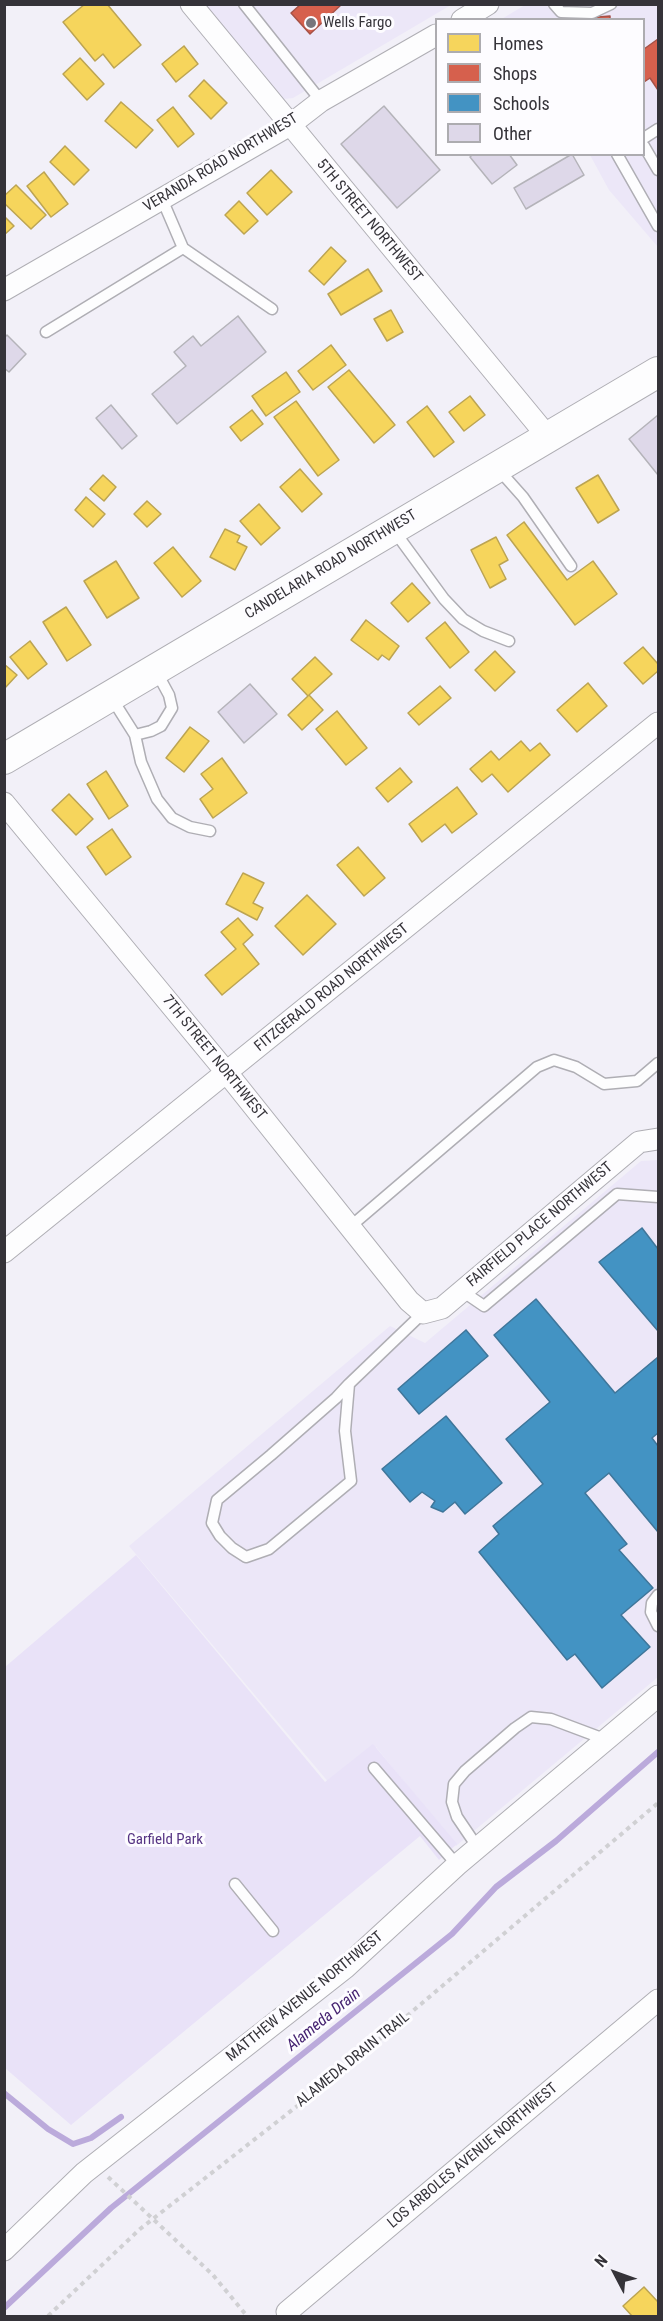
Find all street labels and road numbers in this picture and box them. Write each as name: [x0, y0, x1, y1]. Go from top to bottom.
street label: VERANDA ROAD NORTHWEST: [141, 110, 301, 216]
street label: 5TH STREET NORTHWEST: [312, 156, 426, 286]
street label: CANDELARIA ROAD NORTHWEST: [242, 507, 420, 623]
street label: FITZGERALD ROAD NORTHWEST: [251, 920, 413, 1056]
street label: 7TH STREET NORTHWEST: [158, 992, 270, 1124]
street label: FAIRFIELD PLACE NORTHWEST: [463, 1159, 617, 1291]
street label: MATTHEW AVENUE NORTHWEST: [223, 1928, 387, 2066]
street label: ALAMEDA DRAIN TRAIL: [293, 2009, 413, 2111]
street label: LOS ARBOLES AVENUE NORTHWEST: [384, 2080, 562, 2232]

